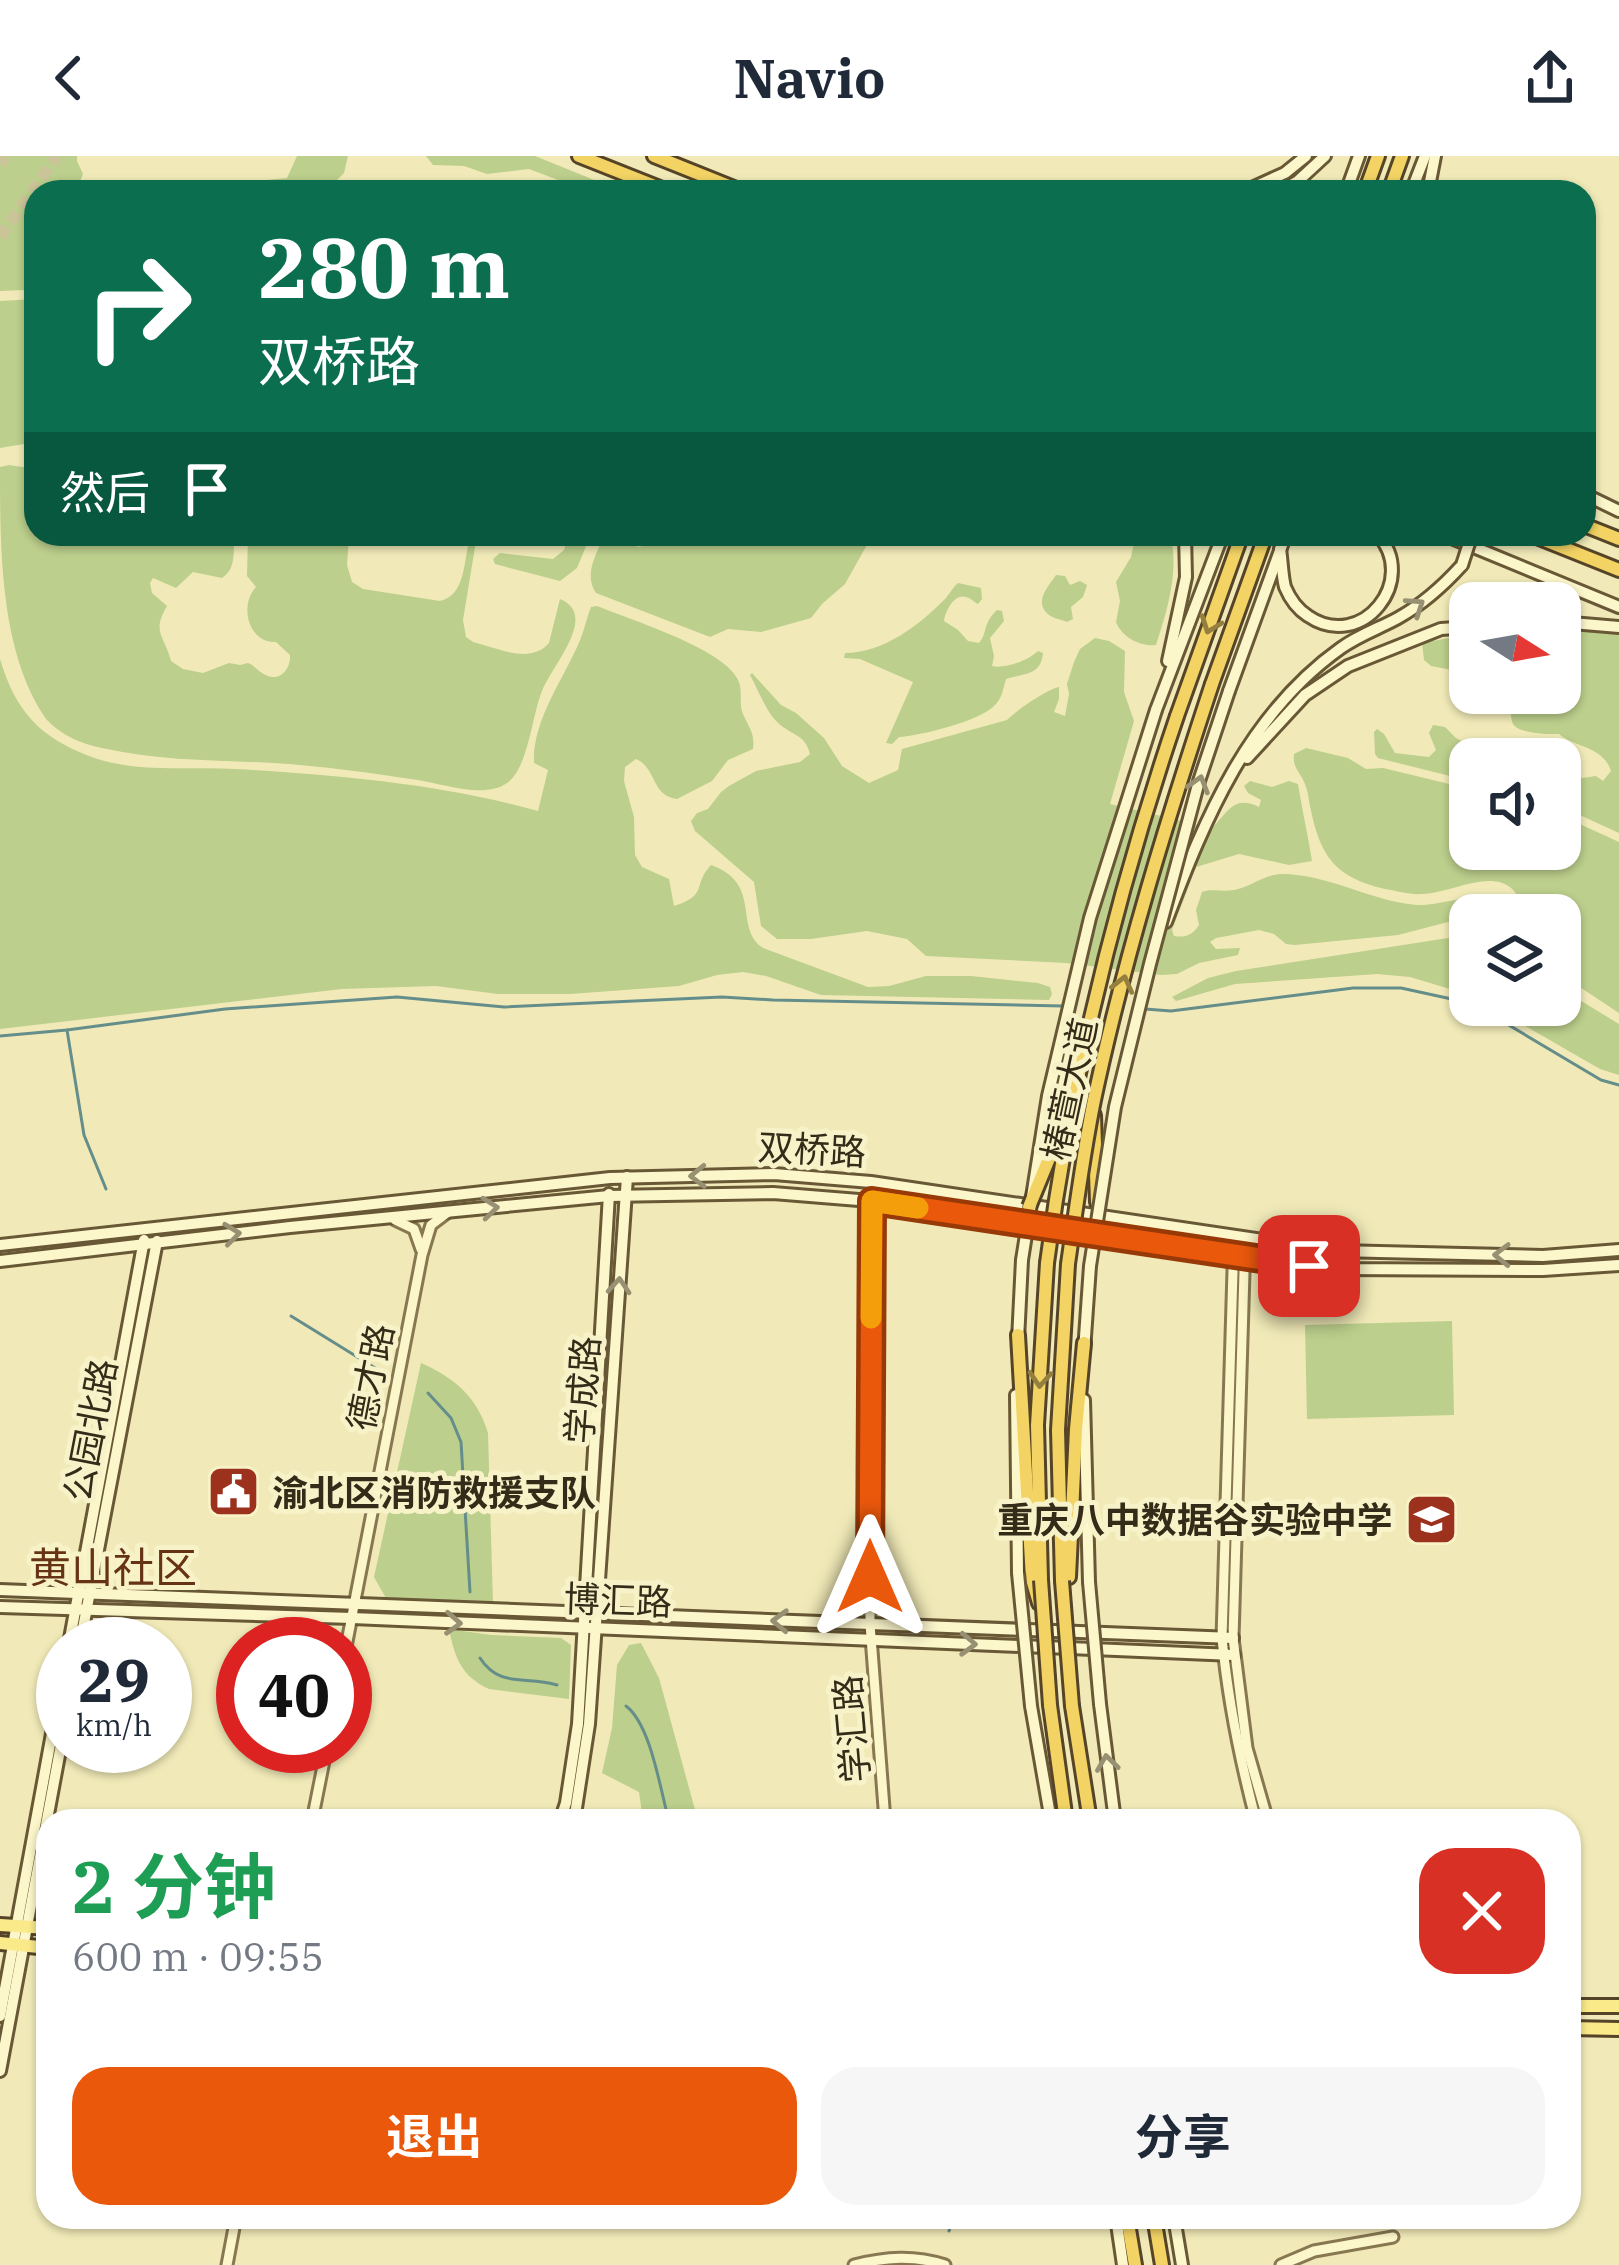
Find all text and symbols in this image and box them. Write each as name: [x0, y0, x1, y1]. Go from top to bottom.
text: Navio: [733, 43, 886, 113]
icon: back: [36, 45, 102, 111]
icon: share: [1517, 45, 1583, 111]
text: 280 m: [258, 212, 510, 321]
icon: right: [60, 228, 216, 384]
text: 双桥路: [258, 326, 420, 396]
icon: arrive: [174, 456, 240, 522]
text: 然后: [60, 463, 150, 521]
north arrow: [1449, 582, 1581, 714]
map controls: [1449, 582, 1581, 1026]
one-way arrow: [1403, 598, 1425, 620]
one-way arrow: [1200, 613, 1224, 634]
button: sound: [1449, 738, 1581, 870]
one-way arrow: [1185, 774, 1210, 795]
button: layers: [1449, 894, 1581, 1026]
one-way arrow: [1109, 975, 1134, 995]
street label: 椿萱大道: [1031, 1014, 1107, 1164]
street label: 双桥路: [757, 1123, 867, 1175]
one-way arrow: [688, 1162, 707, 1188]
one-way arrow: [481, 1196, 500, 1221]
pin: [1258, 1215, 1360, 1317]
one-way arrow: [223, 1222, 242, 1247]
icon: arrive: [1276, 1233, 1342, 1299]
one-way arrow: [1492, 1242, 1511, 1268]
one-way arrow: [606, 1276, 632, 1295]
street label: 德才路: [337, 1320, 403, 1434]
street label: 学成路: [555, 1334, 609, 1446]
street label: 公园北路: [53, 1355, 127, 1505]
one-way arrow: [1027, 1370, 1053, 1389]
public building icon: 渝北区消防救援支队: [205, 1464, 261, 1520]
place label: 渝北区消防救援支队: [272, 1469, 596, 1516]
school or university icon: 重庆八中数据谷实验中学: [1404, 1491, 1460, 1547]
place label: 重庆八中数据谷实验中学: [997, 1496, 1393, 1543]
position arrow: [807, 1514, 933, 1640]
district label: 黄山社区: [29, 1540, 197, 1595]
street label: 博汇路: [563, 1575, 673, 1625]
one-way arrow: [770, 1608, 789, 1634]
one-way arrow: [444, 1610, 463, 1636]
speed limit sign: 40: [216, 1617, 372, 1773]
one-way arrow: [959, 1631, 978, 1657]
text: 29: [78, 1640, 150, 1719]
street label: 学汇路: [823, 1673, 879, 1785]
text: km/h: [76, 1705, 152, 1744]
one-way arrow: [1095, 1753, 1121, 1772]
text: 2 分钟: [72, 1839, 276, 1933]
button: close: [1419, 1848, 1545, 1974]
text: 600 m · 09:55: [72, 1931, 324, 1982]
button: 退出: [72, 2067, 797, 2205]
button: 分享: [821, 2067, 1545, 2205]

